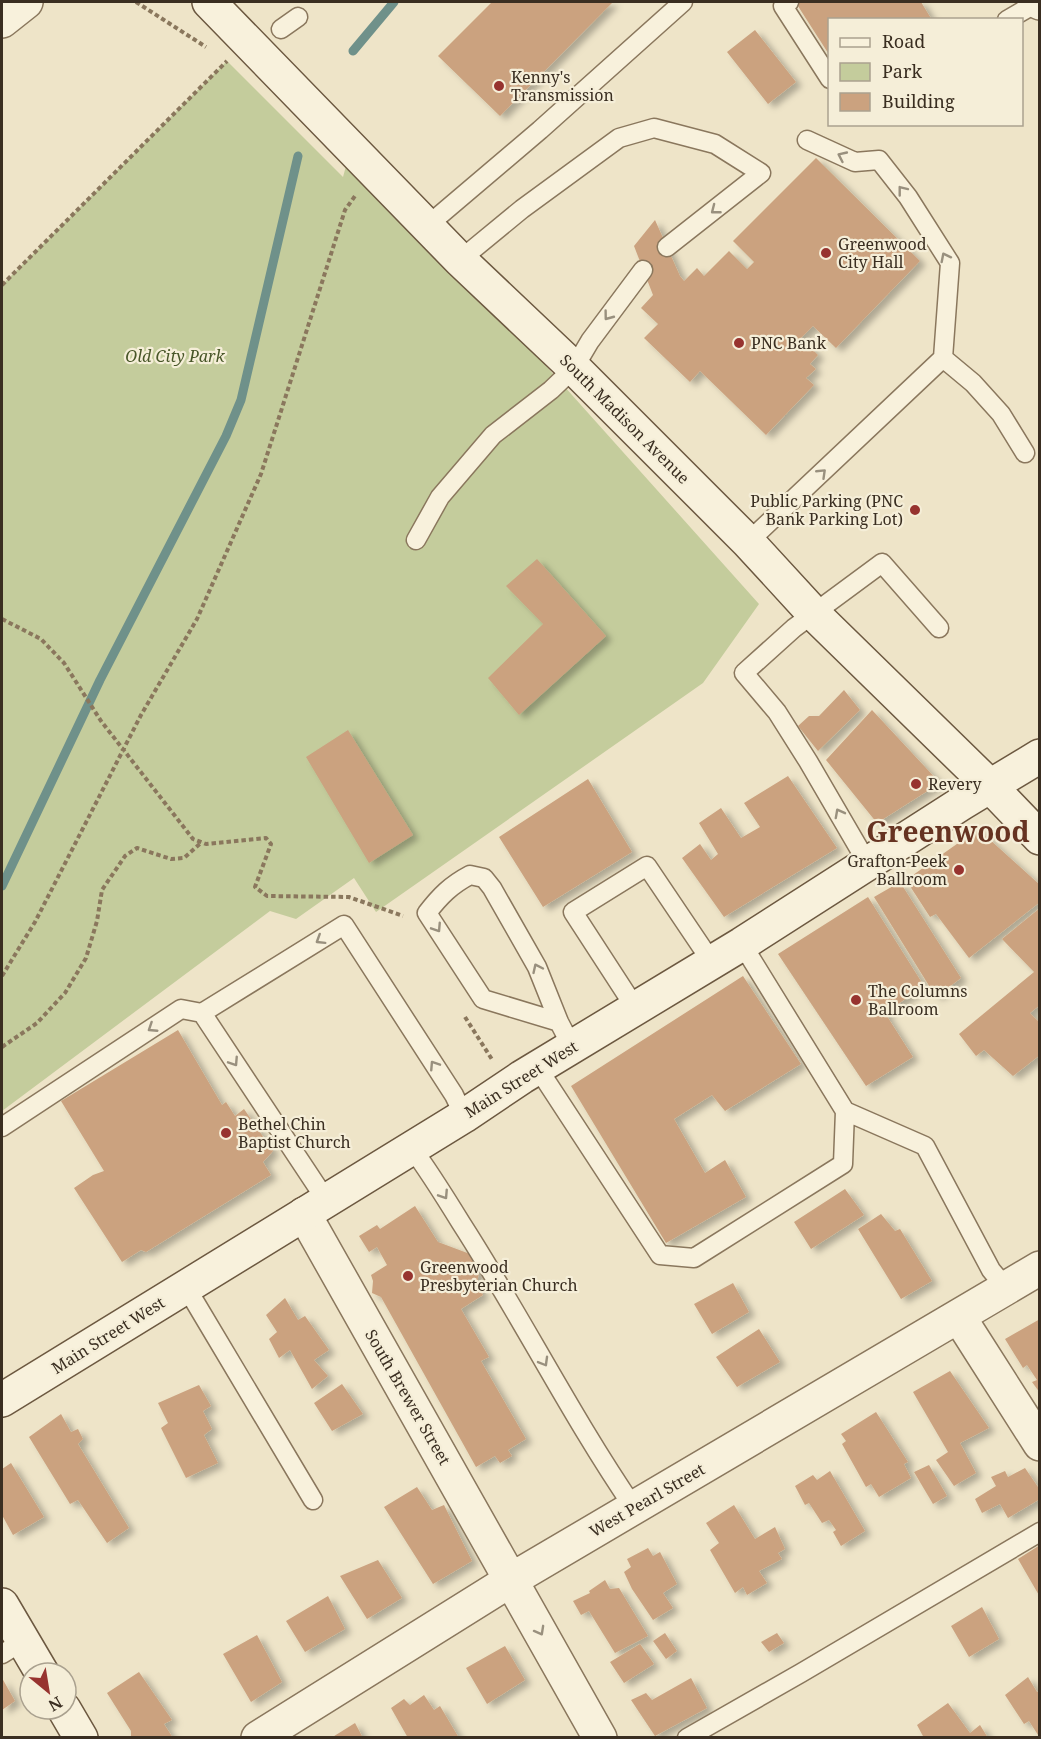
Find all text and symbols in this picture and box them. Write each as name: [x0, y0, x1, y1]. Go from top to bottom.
legend: [828, 18, 1023, 126]
text: Road: [882, 29, 925, 53]
text: Park: [882, 59, 922, 83]
place label: Kenny's Transmission: [511, 66, 614, 106]
marker: Kenny's Transmission: [492, 79, 506, 93]
text: Building: [882, 89, 955, 113]
one-way arrow: [837, 151, 848, 163]
one-way arrow: [898, 185, 909, 196]
one-way arrow: [711, 202, 722, 213]
place label: Greenwood City Hall: [838, 233, 927, 273]
marker: Greenwood City Hall: [819, 246, 833, 260]
one-way arrow: [941, 252, 953, 263]
one-way arrow: [605, 310, 616, 321]
place label: PNC Bank: [751, 332, 827, 354]
marker: PNC Bank: [732, 336, 746, 350]
park label: Old City Park: [125, 345, 226, 367]
street label: South Madison Avenue: [555, 349, 695, 489]
one-way arrow: [814, 470, 825, 481]
place label: Public Parking (PNC Bank Parking Lot): [750, 490, 903, 530]
marker: Public Parking (PNC Bank Parking Lot): [908, 503, 922, 517]
place label: Revery: [928, 773, 982, 795]
marker: Revery: [909, 777, 923, 791]
one-way arrow: [835, 809, 846, 819]
district label: Greenwood: [866, 812, 1030, 850]
place label: Grafton-Peek Ballroom: [847, 850, 948, 890]
marker: Grafton-Peek Ballroom: [952, 863, 966, 877]
one-way arrow: [430, 921, 441, 932]
one-way arrow: [316, 932, 326, 944]
one-way arrow: [532, 964, 544, 975]
place label: The Columns Ballroom: [868, 980, 968, 1020]
marker: The Columns Ballroom: [849, 993, 863, 1007]
one-way arrow: [148, 1021, 159, 1032]
street label: Main Street West: [460, 1035, 582, 1123]
one-way arrow: [227, 1055, 238, 1066]
one-way arrow: [430, 1061, 442, 1071]
place label: Bethel Chin Baptist Church: [238, 1113, 351, 1153]
marker: Bethel Chin Baptist Church: [219, 1126, 233, 1140]
one-way arrow: [436, 1189, 448, 1199]
place label: Greenwood Presbyterian Church: [420, 1256, 578, 1296]
marker: Greenwood Presbyterian Church: [401, 1269, 415, 1283]
street label: Main Street West: [47, 1291, 169, 1379]
street label: South Brewer Street: [360, 1325, 456, 1469]
one-way arrow: [537, 1356, 548, 1366]
street label: West Pearl Street: [585, 1458, 709, 1542]
one-way arrow: [533, 1624, 544, 1635]
north arrow: [18, 1661, 78, 1721]
text: N: [44, 1691, 66, 1717]

